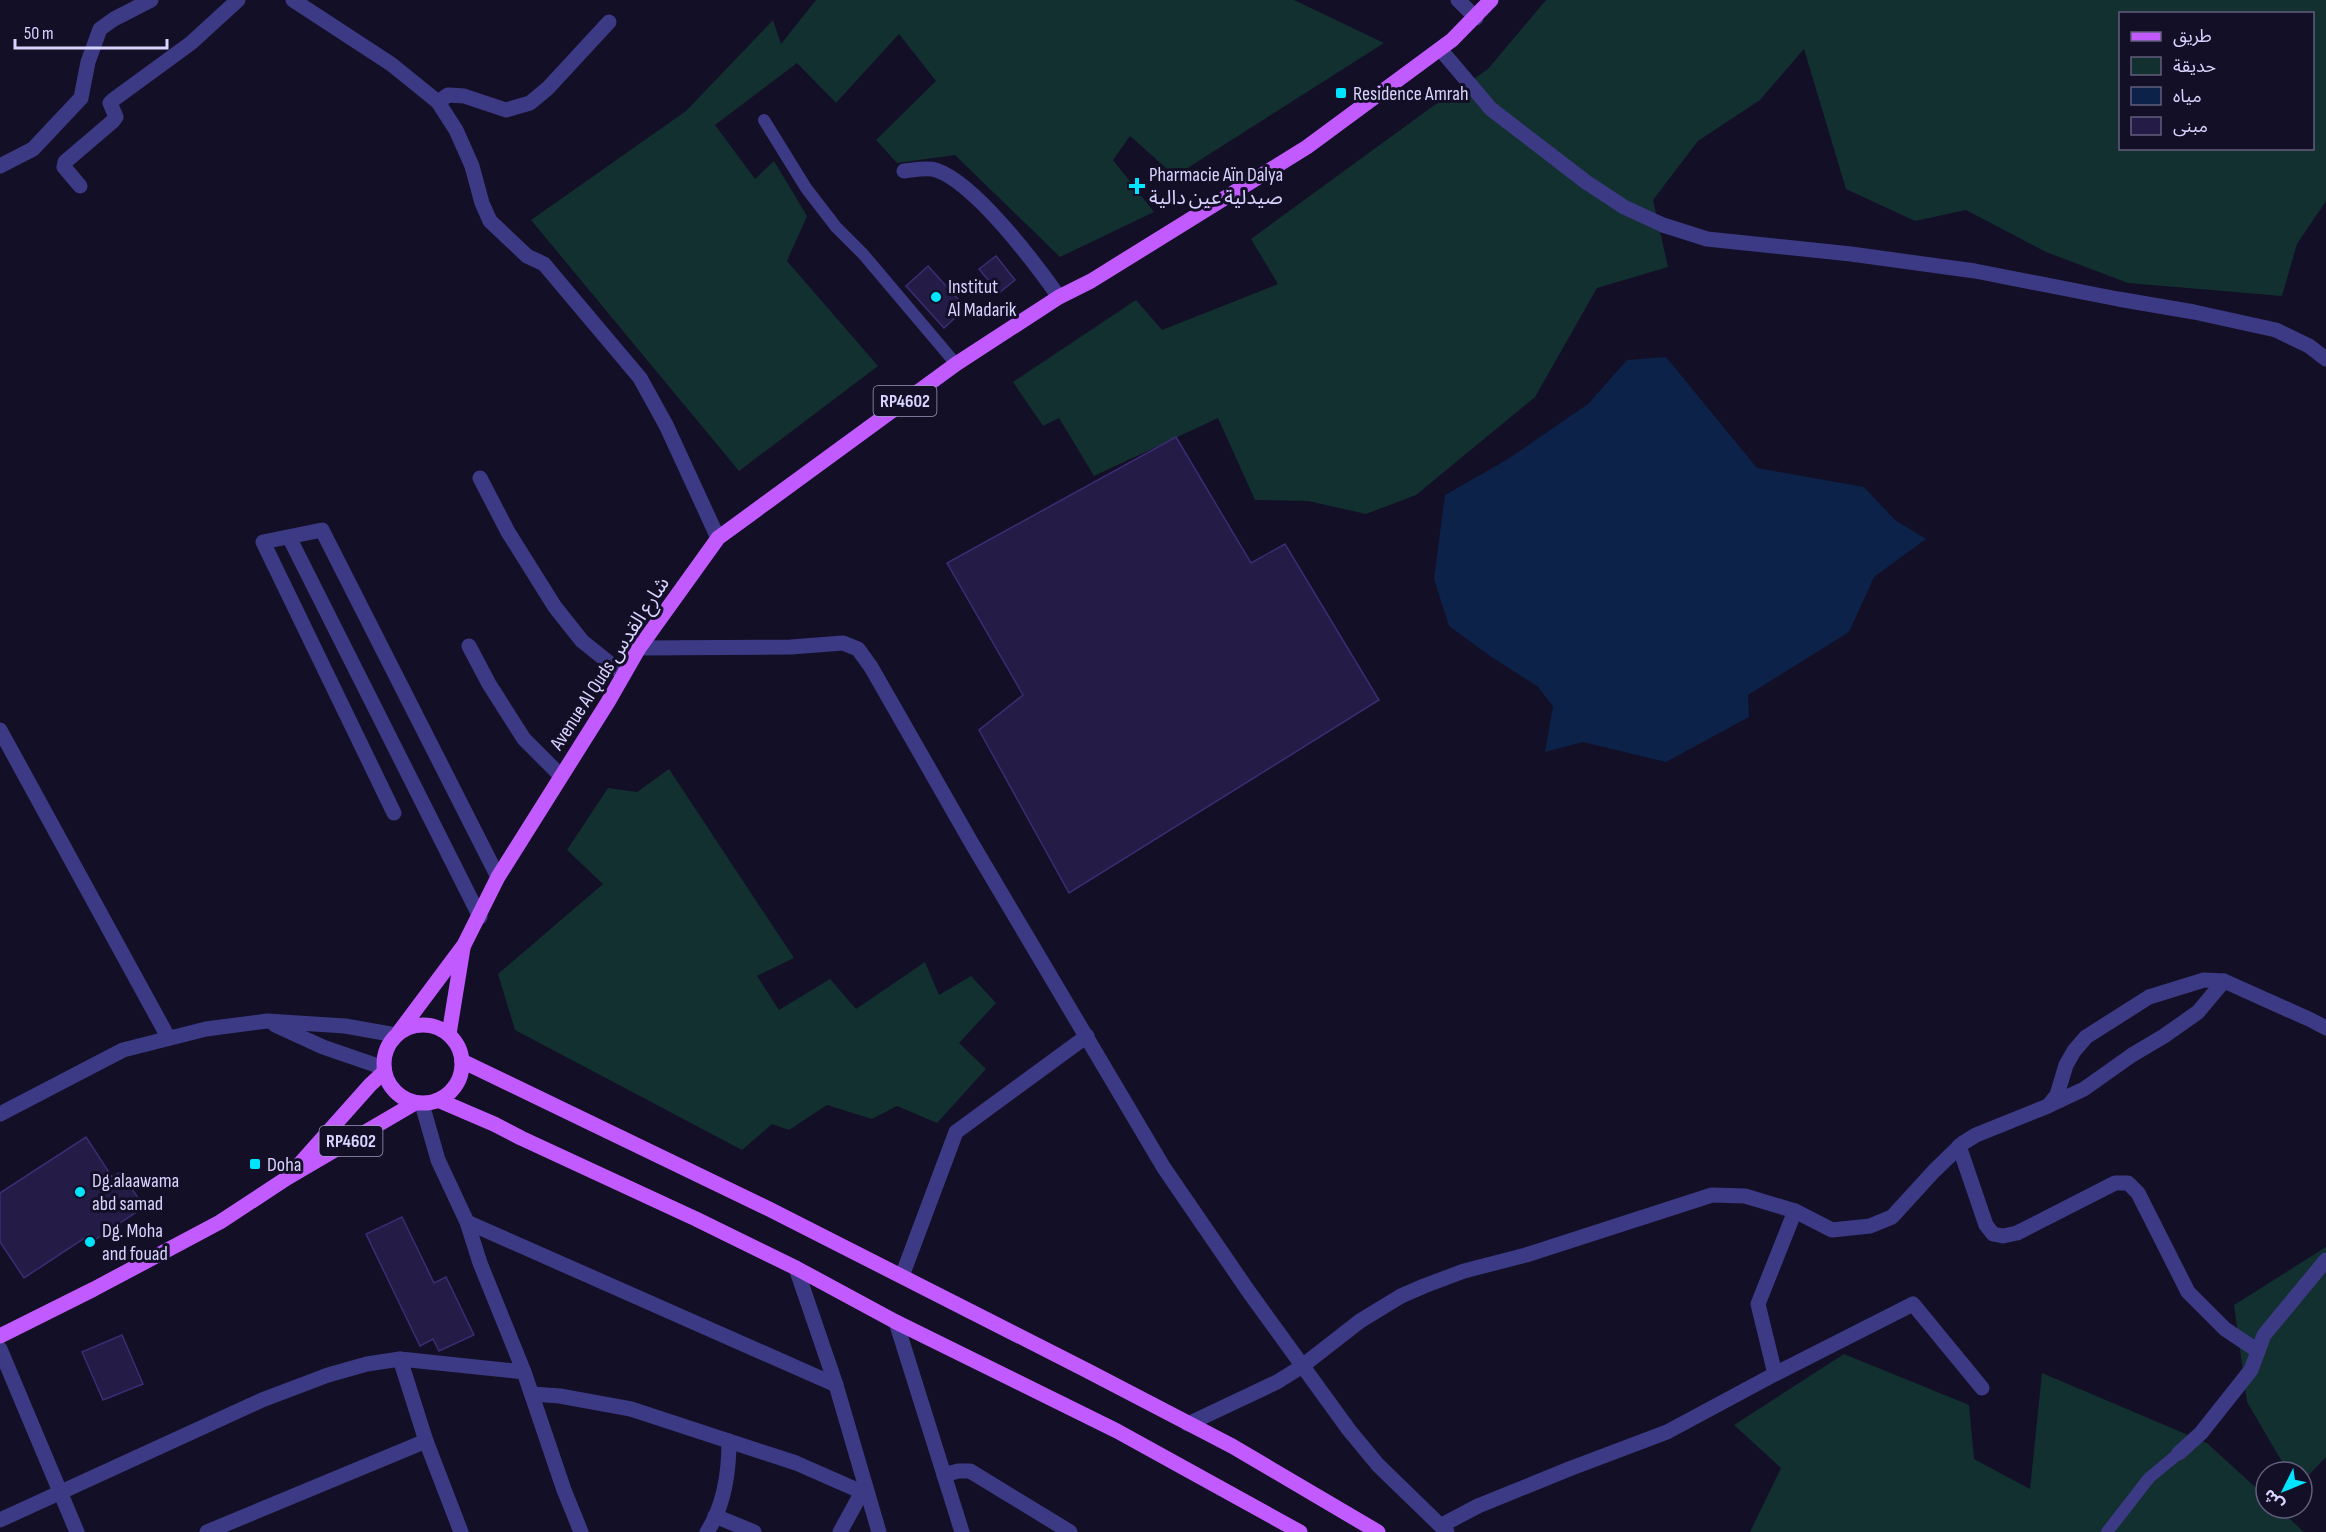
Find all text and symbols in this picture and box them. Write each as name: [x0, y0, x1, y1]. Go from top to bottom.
scale bar: [15, 12, 166, 50]
legend: [2119, 12, 2314, 150]
text: 50 m: [24, 23, 54, 44]
text: طريق: [2173, 26, 2212, 47]
text: حديقة: [2173, 56, 2216, 77]
place label: Residence Amrah: [1353, 82, 1468, 106]
marker: Residence Amrah: [1334, 86, 1348, 100]
text: مياه: [2173, 86, 2202, 107]
text: مبنى: [2173, 116, 2208, 137]
place label: Pharmacie Aïn Dalya صيدلية عين دالية: [1149, 163, 1283, 210]
marker: Pharmacie Aïn Dalya صيدلية عين دالية: [1130, 179, 1144, 193]
place label: Institut Al Madarik: [947, 275, 1017, 322]
marker: Institut Al Madarik: [929, 290, 943, 304]
road number: RP4602: [874, 386, 936, 416]
street label: Avenue Al Quds شارع القدس: [544, 572, 676, 757]
road number: RP4602: [320, 1126, 382, 1156]
place label: Doha: [267, 1153, 301, 1177]
marker: Doha: [248, 1157, 262, 1171]
place label: Dg.alaawama abd samad: [92, 1169, 179, 1216]
marker: Dg.alaawama abd samad: [73, 1185, 87, 1199]
place label: Dg. Moha and fouad: [102, 1219, 168, 1266]
marker: Dg. Moha and fouad: [83, 1235, 97, 1249]
north arrow: [2254, 1460, 2314, 1520]
text: ش: [2260, 1485, 2289, 1514]

